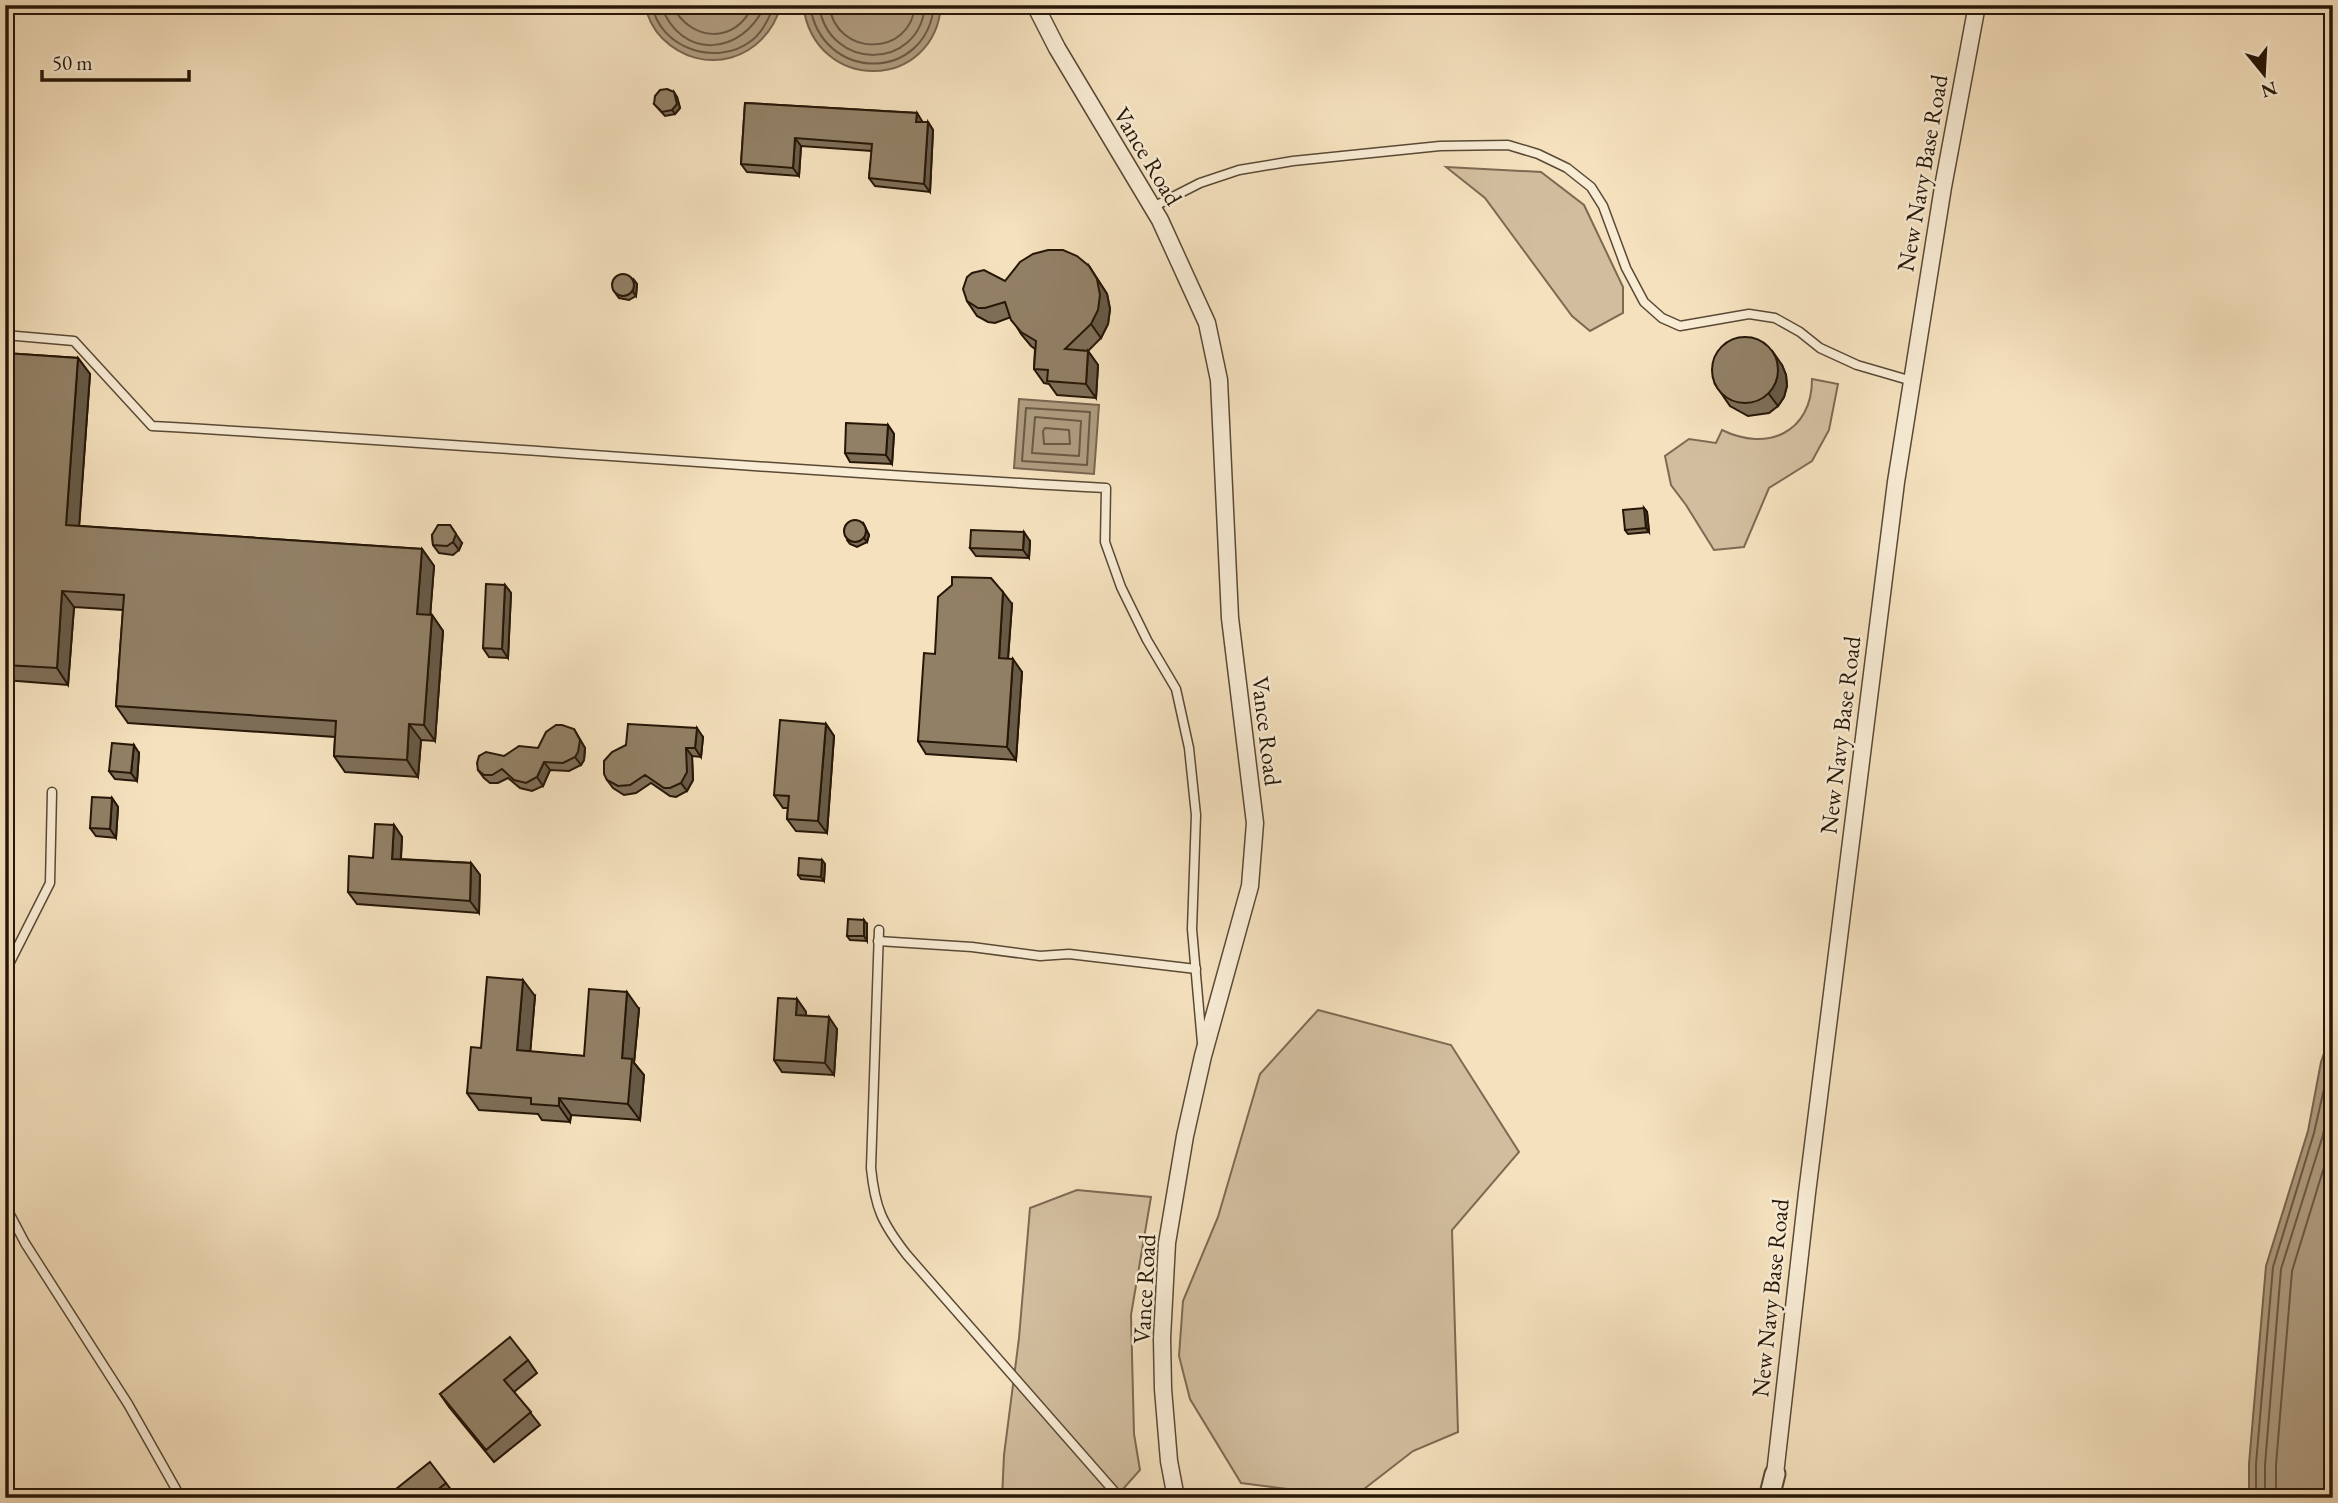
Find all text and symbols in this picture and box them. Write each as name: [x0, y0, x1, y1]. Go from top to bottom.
scale bar: [42, 38, 189, 82]
north arrow: [2230, 38, 2300, 108]
text: 50 m: [52, 49, 93, 76]
street label: New Navy Base Road: [1889, 71, 1955, 274]
text: N: [2257, 75, 2280, 104]
street label: Vance Road: [1106, 101, 1190, 212]
street label: New Navy Base Road: [1812, 633, 1868, 836]
street label: Vance Road: [1245, 675, 1289, 788]
street label: New Navy Base Road: [1744, 1196, 1796, 1399]
street label: Vance Road: [1126, 1233, 1162, 1345]

